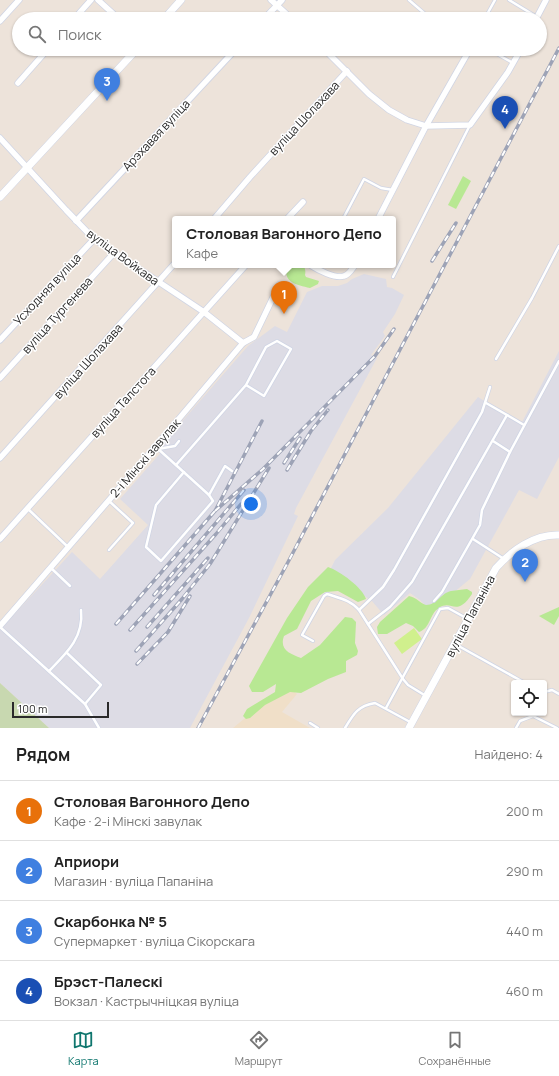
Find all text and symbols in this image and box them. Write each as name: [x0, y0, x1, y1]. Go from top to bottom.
search box: [12, 12, 547, 56]
icon: search: [26, 23, 48, 45]
text: Поиск: [58, 24, 102, 45]
pin: 3: [94, 68, 120, 101]
street label: вуліца Шолахава: [265, 77, 343, 159]
street label: Арэхавая вуліца: [118, 95, 194, 175]
pin: 4: [492, 96, 518, 129]
popup: [172, 216, 396, 268]
text: Столовая Вагонного Депо: [186, 223, 382, 244]
street label: вуліца Войкава: [83, 225, 163, 289]
text: Кафе: [186, 244, 218, 262]
street label: Усходняя вуліца: [9, 249, 85, 329]
street label: вуліца Тургенева: [18, 273, 96, 357]
pin: 1: [271, 281, 297, 314]
street label: вуліца Шолахава: [50, 320, 126, 402]
street label: вуліца Талстога: [87, 363, 159, 441]
street label: 2-і Мінскі завулак: [106, 414, 185, 501]
your location: [241, 494, 261, 514]
pin: 2: [512, 549, 538, 582]
street label: вуліца Папаніна: [441, 572, 499, 660]
map controls: [511, 680, 547, 716]
button: locate: [511, 680, 547, 716]
scale bar: [12, 700, 109, 719]
text: 100 m: [18, 701, 47, 716]
text: Рядом: [16, 743, 70, 766]
text: Найдено: 4: [475, 745, 543, 763]
text: Столовая Вагонного Депо: [54, 791, 250, 812]
text: 1: [26, 802, 32, 820]
text: 200 m: [506, 802, 543, 820]
text: Кафе · 2-і Мінскі завулак: [54, 812, 202, 830]
text: Априори: [54, 851, 119, 872]
text: 2: [25, 862, 33, 880]
text: 290 m: [506, 862, 543, 880]
text: Магазин · вуліца Папаніна: [54, 872, 213, 890]
text: Скарбонка № 5: [54, 911, 167, 932]
text: 3: [25, 922, 33, 940]
text: 440 m: [506, 922, 543, 940]
text: Супермаркет · вуліца Сікорскага: [54, 932, 255, 950]
text: Брэст-Палескі: [54, 971, 163, 992]
text: 4: [25, 982, 33, 1000]
text: 460 m: [506, 982, 543, 1000]
text: Вокзал · Кастрычніцкая вуліца: [54, 992, 239, 1010]
tab: Карта: [68, 1029, 99, 1068]
tab: Маршрут: [235, 1029, 283, 1068]
tab: Сохранённые: [419, 1029, 491, 1068]

